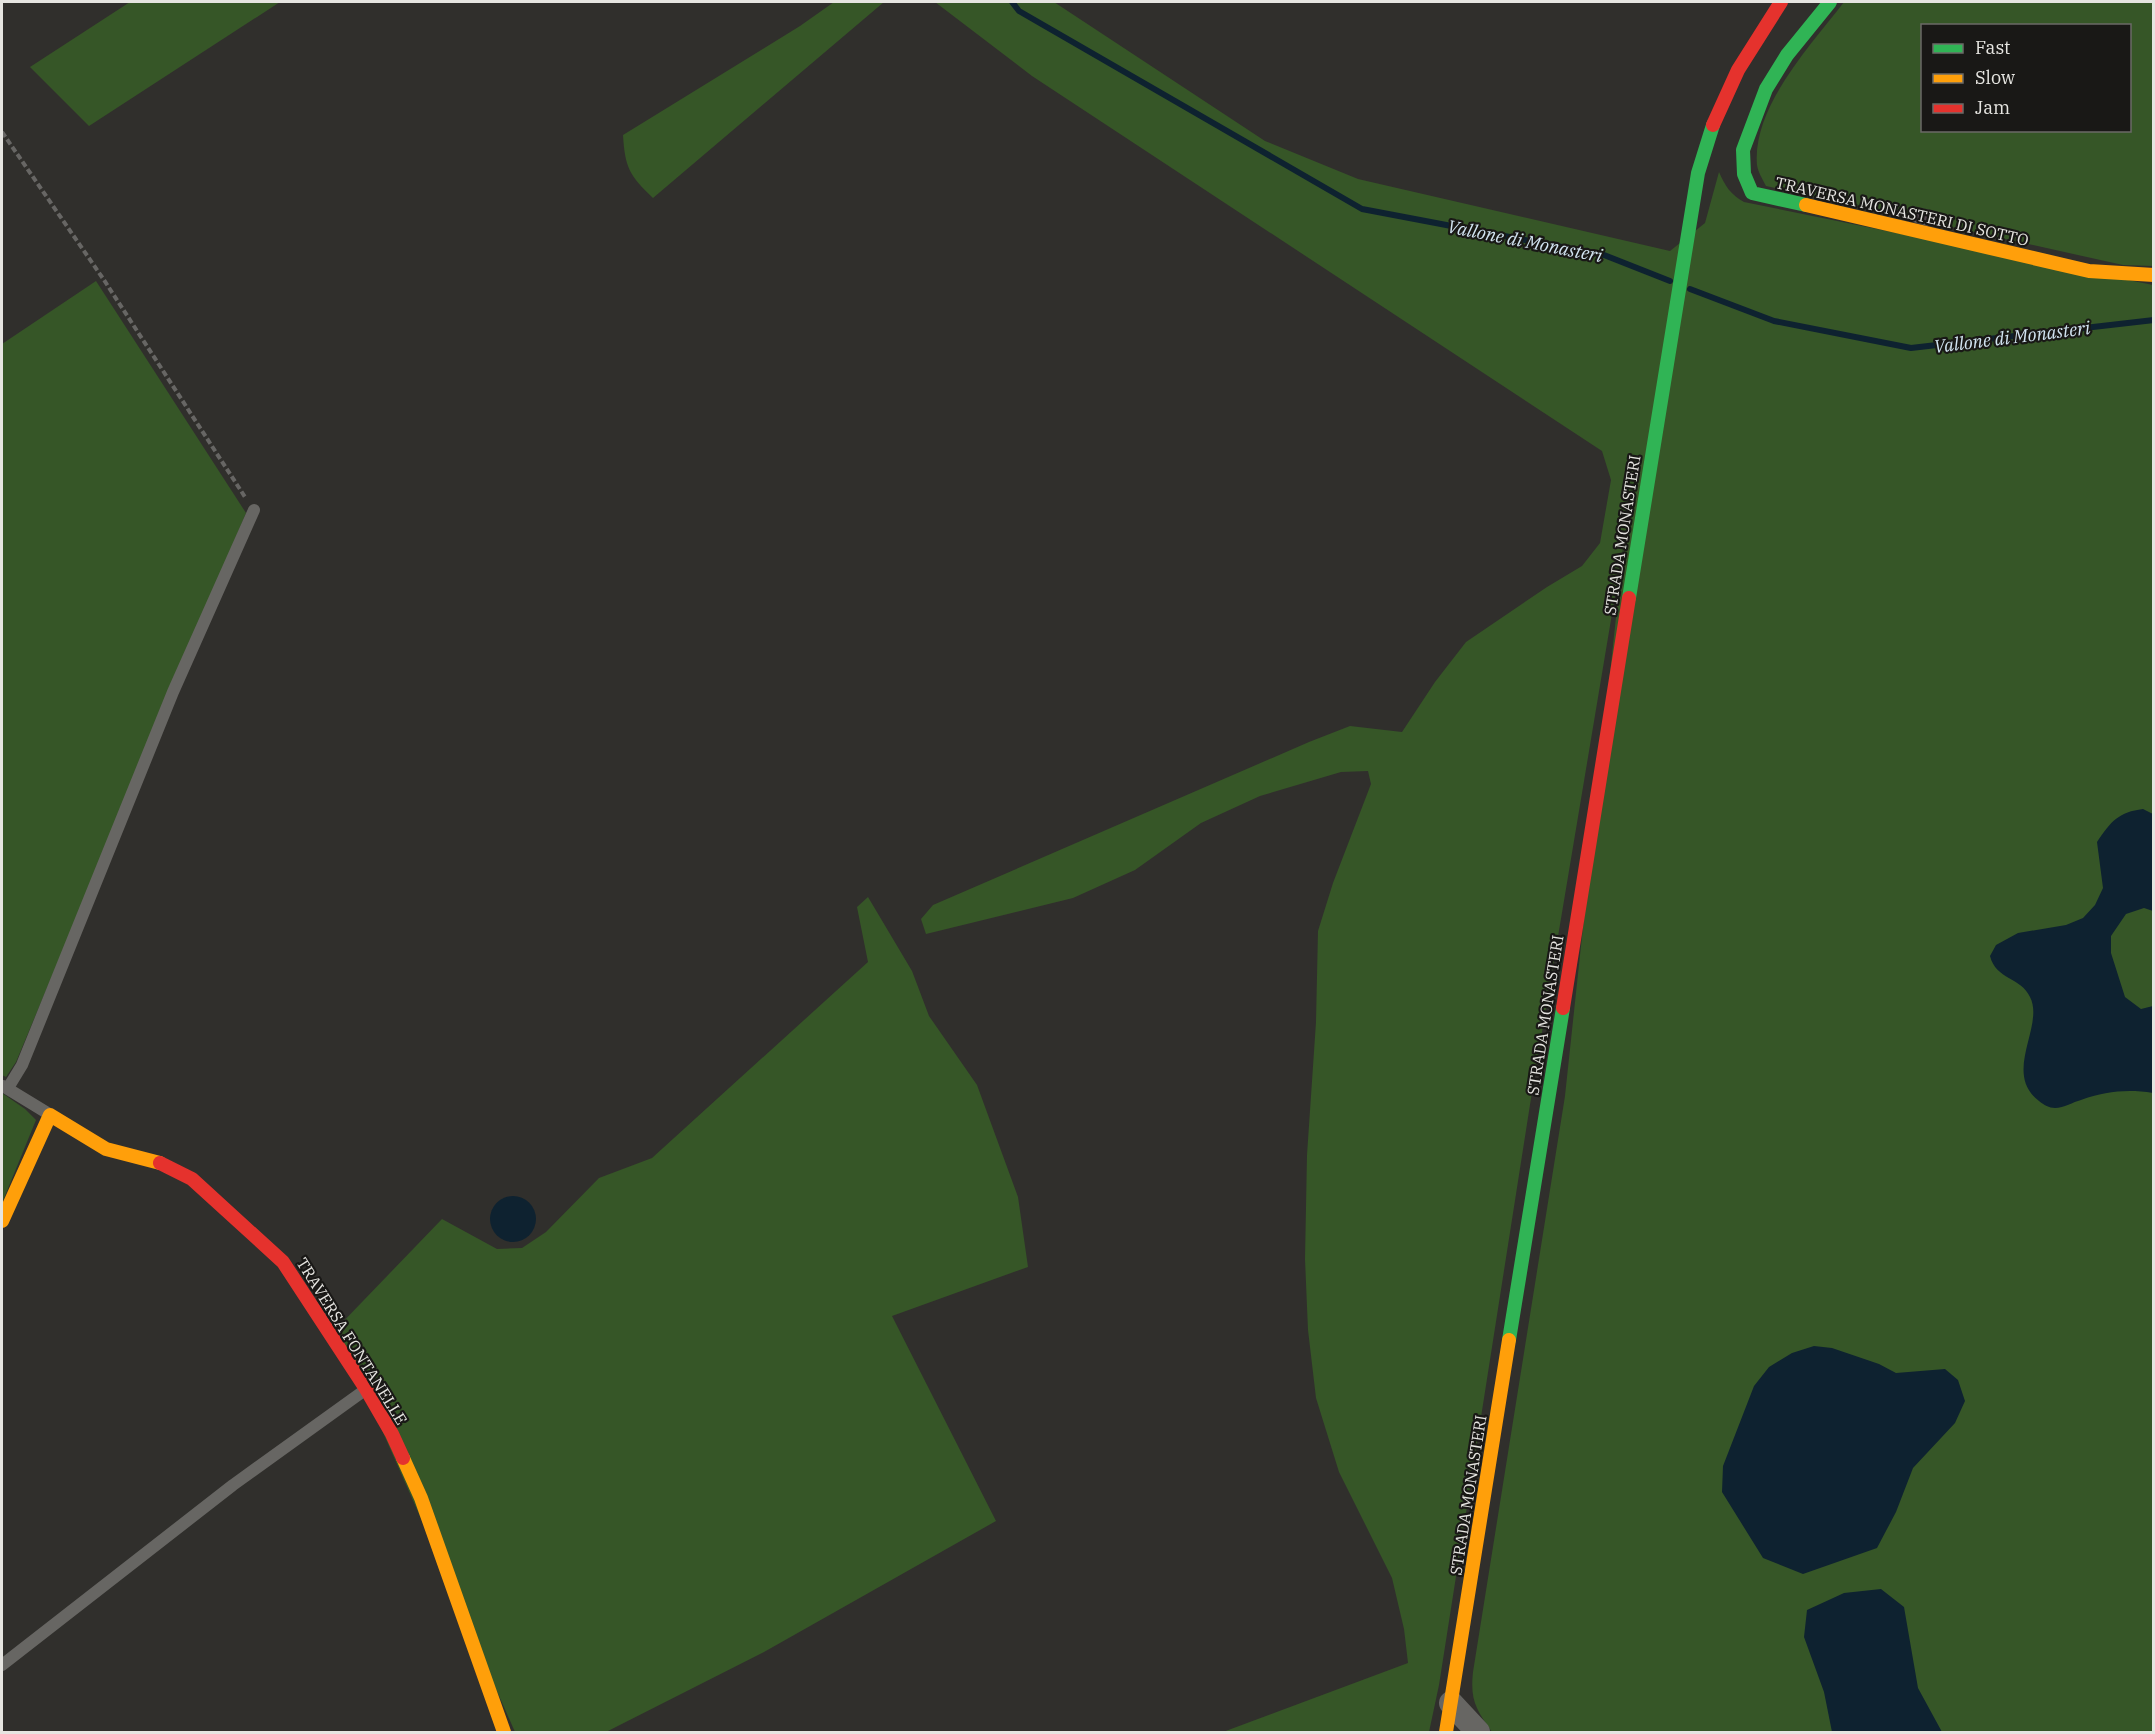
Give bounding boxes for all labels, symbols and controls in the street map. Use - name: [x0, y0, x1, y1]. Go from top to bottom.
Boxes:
- legend: [1921, 24, 2131, 132]
- text: Fast: [1975, 36, 2010, 59]
- text: Slow: [1975, 66, 2015, 89]
- text: Jam: [1975, 96, 2010, 119]
- street label: TRAVERSA MONASTERI DI SOTTO: [1773, 172, 2031, 250]
- water label: Vallone di Monasteri: [1446, 215, 1605, 267]
- water label: Vallone di Monasteri: [1932, 316, 2092, 358]
- street label: STRADA MONASTERI: [1599, 453, 1645, 617]
- street label: STRADA MONASTERI: [1522, 933, 1568, 1097]
- street label: TRAVERSA FONTANELLE: [292, 1254, 412, 1428]
- street label: STRADA MONASTERI: [1445, 1413, 1491, 1577]

